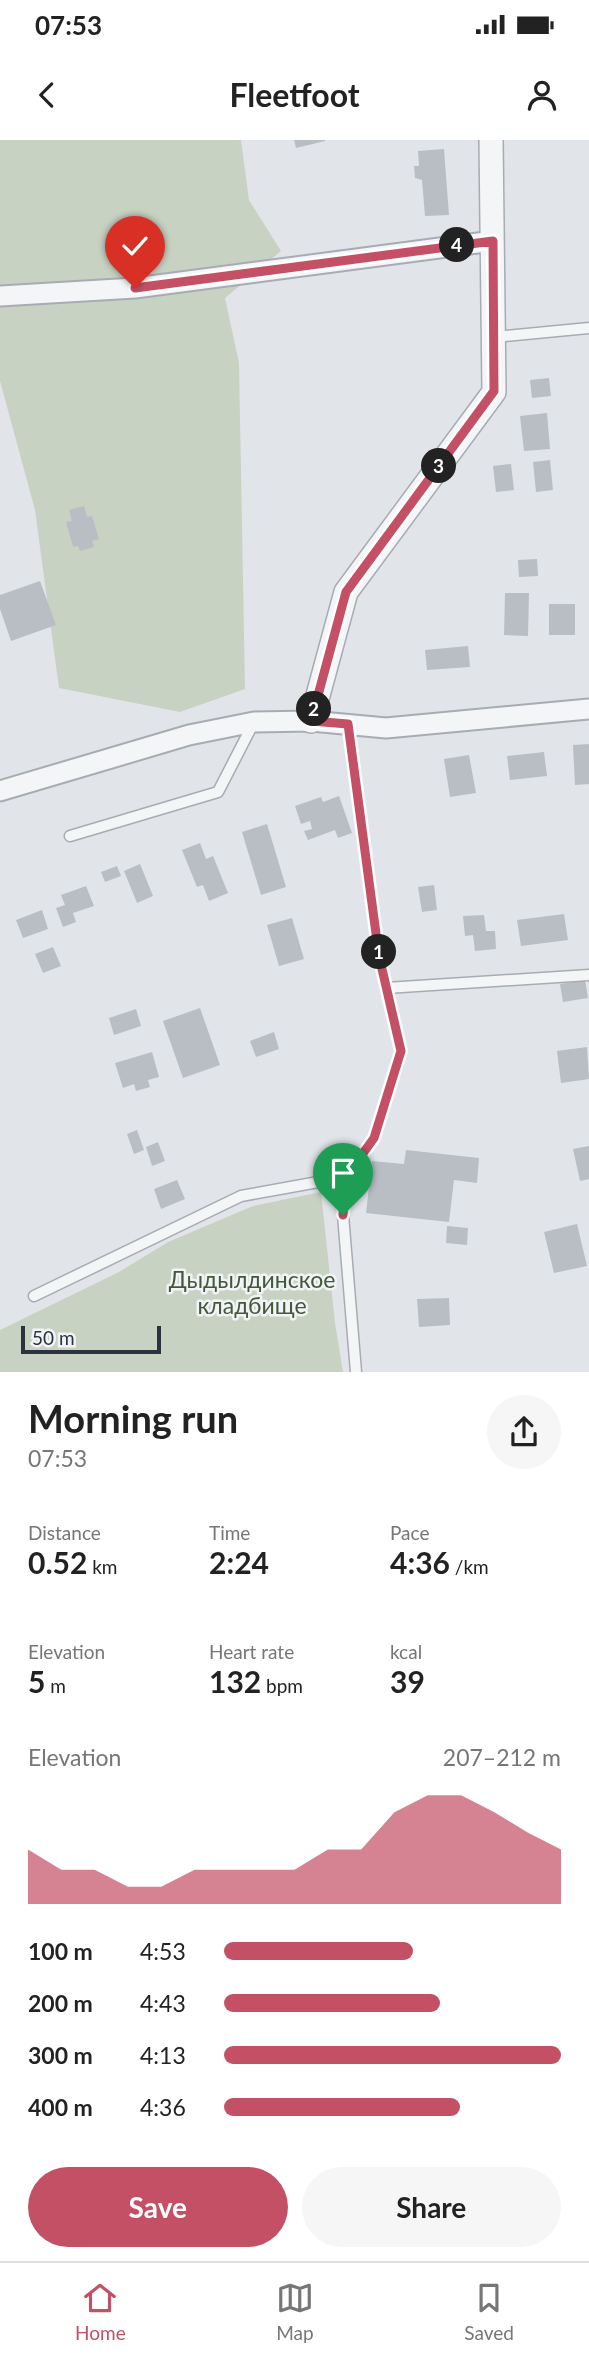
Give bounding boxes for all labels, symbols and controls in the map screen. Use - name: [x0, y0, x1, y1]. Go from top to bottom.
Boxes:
- text: 07:53: [35, 9, 102, 41]
- text: Fleetfoot: [229, 75, 360, 114]
- icon: back: [28, 76, 66, 114]
- icon: person: [523, 76, 561, 114]
- pin: [105, 216, 165, 288]
- icon: check: [116, 227, 154, 265]
- pin: 4: [440, 228, 475, 262]
- text: 4: [451, 233, 462, 256]
- pin: 3: [422, 448, 457, 484]
- text: 3: [433, 454, 444, 477]
- pin: 2: [296, 692, 332, 726]
- text: 2: [308, 697, 319, 720]
- pin: 1: [362, 934, 396, 970]
- text: 1: [373, 940, 384, 963]
- pin: [313, 1143, 373, 1215]
- icon: arrive: [324, 1154, 362, 1192]
- park label: Дыдылдинское кладбище: [169, 1265, 335, 1319]
- scale bar: [21, 1323, 161, 1355]
- text: 50 m: [32, 1326, 75, 1349]
- text: Morning run: [28, 1395, 238, 1441]
- button: share: [487, 1395, 561, 1469]
- text: 07:53: [28, 1444, 87, 1472]
- text: Distance: [28, 1521, 101, 1544]
- text: Time: [209, 1521, 250, 1544]
- text: Pace: [390, 1521, 429, 1544]
- text: 0.52: [28, 1544, 87, 1580]
- text: 2:24: [209, 1544, 269, 1580]
- text: 4:36: [390, 1544, 450, 1580]
- text: km: [87, 1555, 117, 1578]
- text: /km: [450, 1555, 489, 1578]
- text: Elevation: [28, 1640, 105, 1663]
- text: Heart rate: [209, 1640, 294, 1663]
- text: kcal: [390, 1640, 422, 1663]
- text: 5: [28, 1663, 45, 1699]
- text: 132: [209, 1663, 261, 1699]
- text: 39: [390, 1663, 425, 1699]
- text: m: [45, 1674, 66, 1697]
- text: bpm: [261, 1674, 303, 1697]
- text: Elevation: [28, 1743, 121, 1771]
- text: 207–212 m: [443, 1743, 561, 1771]
- text: 100 m: [28, 1937, 93, 1965]
- text: 4:53: [140, 1937, 186, 1965]
- text: 200 m: [28, 1989, 93, 2017]
- text: 4:43: [140, 1989, 186, 2017]
- text: 300 m: [28, 2041, 93, 2069]
- text: 4:13: [140, 2041, 186, 2069]
- text: 400 m: [28, 2093, 93, 2121]
- text: 4:36: [140, 2093, 186, 2121]
- button: Save: [28, 2167, 288, 2247]
- button: Share: [302, 2167, 561, 2247]
- tab: Home: [75, 2279, 126, 2344]
- tab: Map: [276, 2279, 314, 2344]
- tab: Saved: [464, 2279, 514, 2344]

